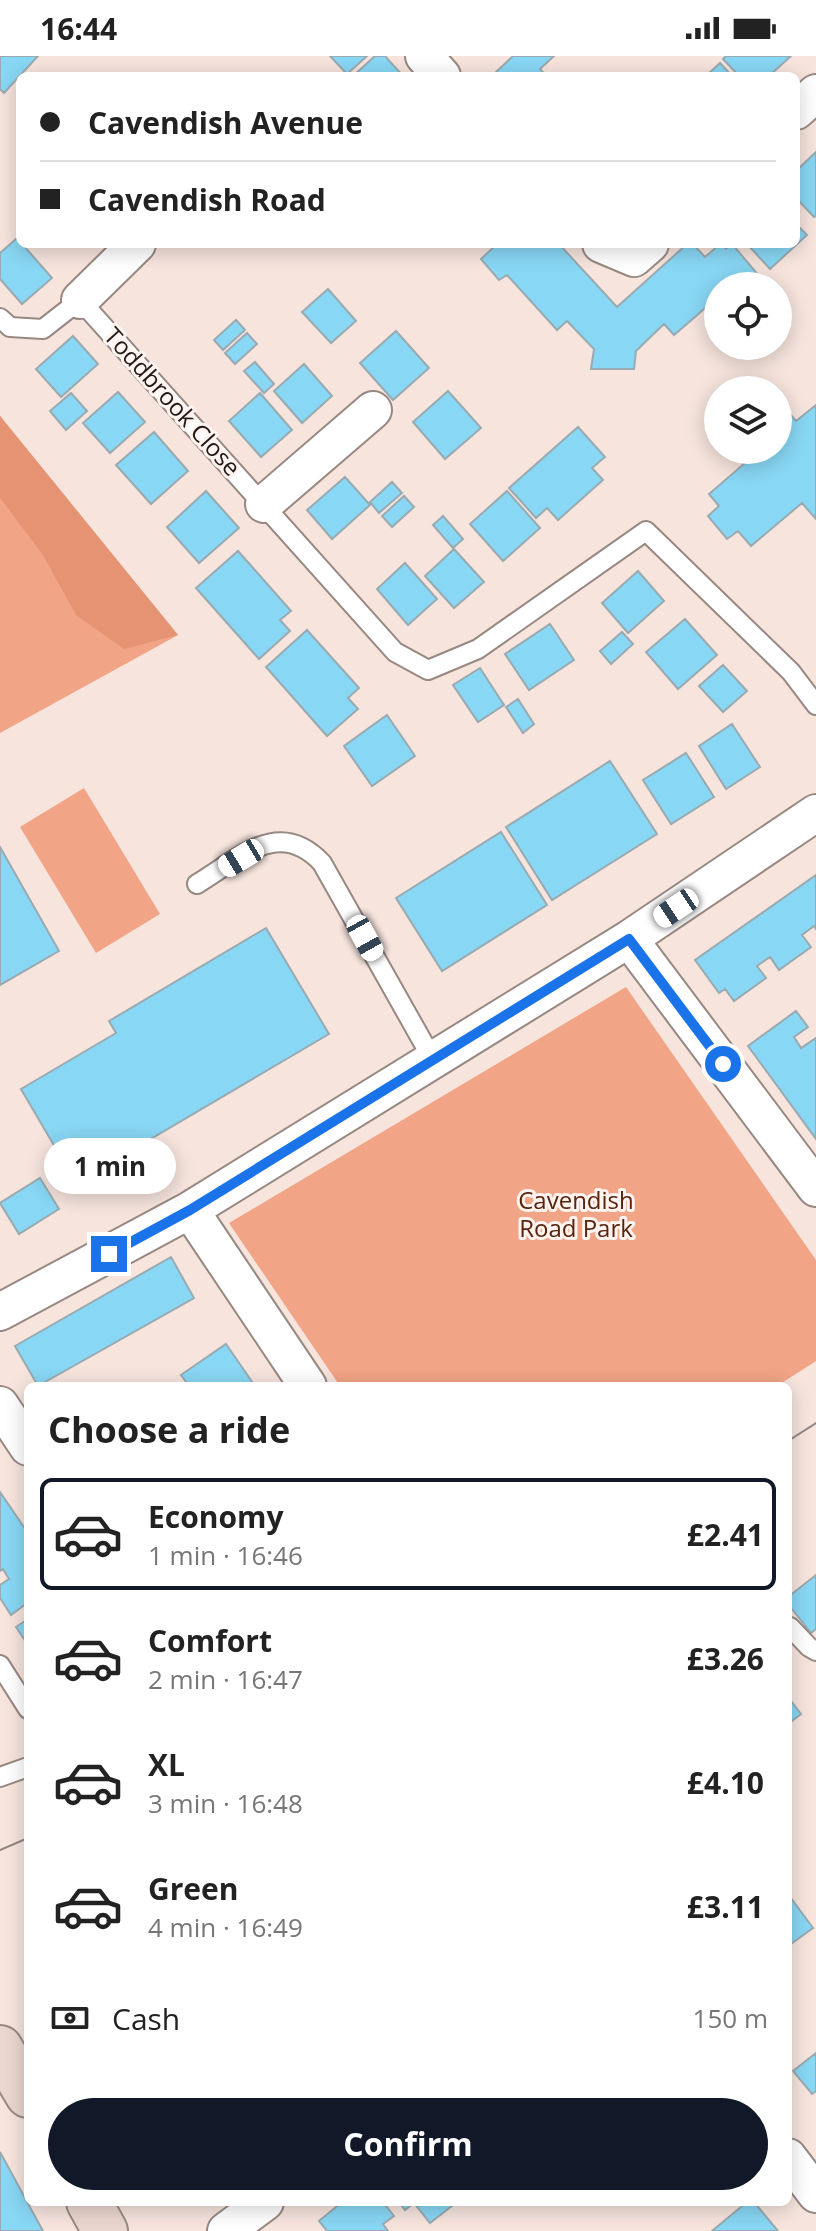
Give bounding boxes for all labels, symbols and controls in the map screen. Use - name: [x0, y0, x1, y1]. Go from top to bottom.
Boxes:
- text: 16:44: [40, 8, 117, 49]
- text: Cavendish Avenue: [88, 102, 363, 143]
- text: Cavendish Road: [88, 179, 326, 220]
- map controls: [704, 272, 792, 464]
- button: locate: [704, 272, 792, 360]
- street label: Toddbrook Close: [97, 319, 249, 483]
- button: layers: [704, 376, 792, 464]
- car: [214, 835, 268, 881]
- car: [649, 885, 703, 931]
- car: [343, 911, 387, 965]
- route start: [705, 1046, 741, 1082]
- callout: 1 min: [43, 1138, 175, 1194]
- text: 1 min: [74, 1148, 146, 1184]
- park label: Cavendish Road Park: [518, 1183, 634, 1244]
- route end: [91, 1236, 127, 1272]
- text: Choose a ride: [48, 1405, 290, 1454]
- text: Economy: [148, 1496, 284, 1537]
- icon: car: [52, 1498, 124, 1570]
- text: £2.41: [687, 1514, 764, 1555]
- text: 1 min · 16:46: [148, 1537, 303, 1573]
- text: Comfort: [148, 1620, 272, 1661]
- icon: car: [52, 1622, 124, 1694]
- text: £3.26: [687, 1638, 764, 1679]
- text: 2 min · 16:47: [148, 1661, 303, 1697]
- text: XL: [148, 1744, 185, 1785]
- icon: car: [52, 1746, 124, 1818]
- text: £4.10: [687, 1762, 764, 1803]
- text: 3 min · 16:48: [148, 1785, 303, 1821]
- text: Green: [148, 1868, 239, 1909]
- icon: car: [52, 1870, 124, 1942]
- text: £3.11: [687, 1886, 764, 1927]
- text: 4 min · 16:49: [148, 1909, 303, 1945]
- icon: cash: [48, 1996, 92, 2040]
- text: Cash: [112, 1998, 180, 2039]
- text: 150 m: [693, 2000, 768, 2036]
- button: Confirm: [48, 2098, 768, 2190]

